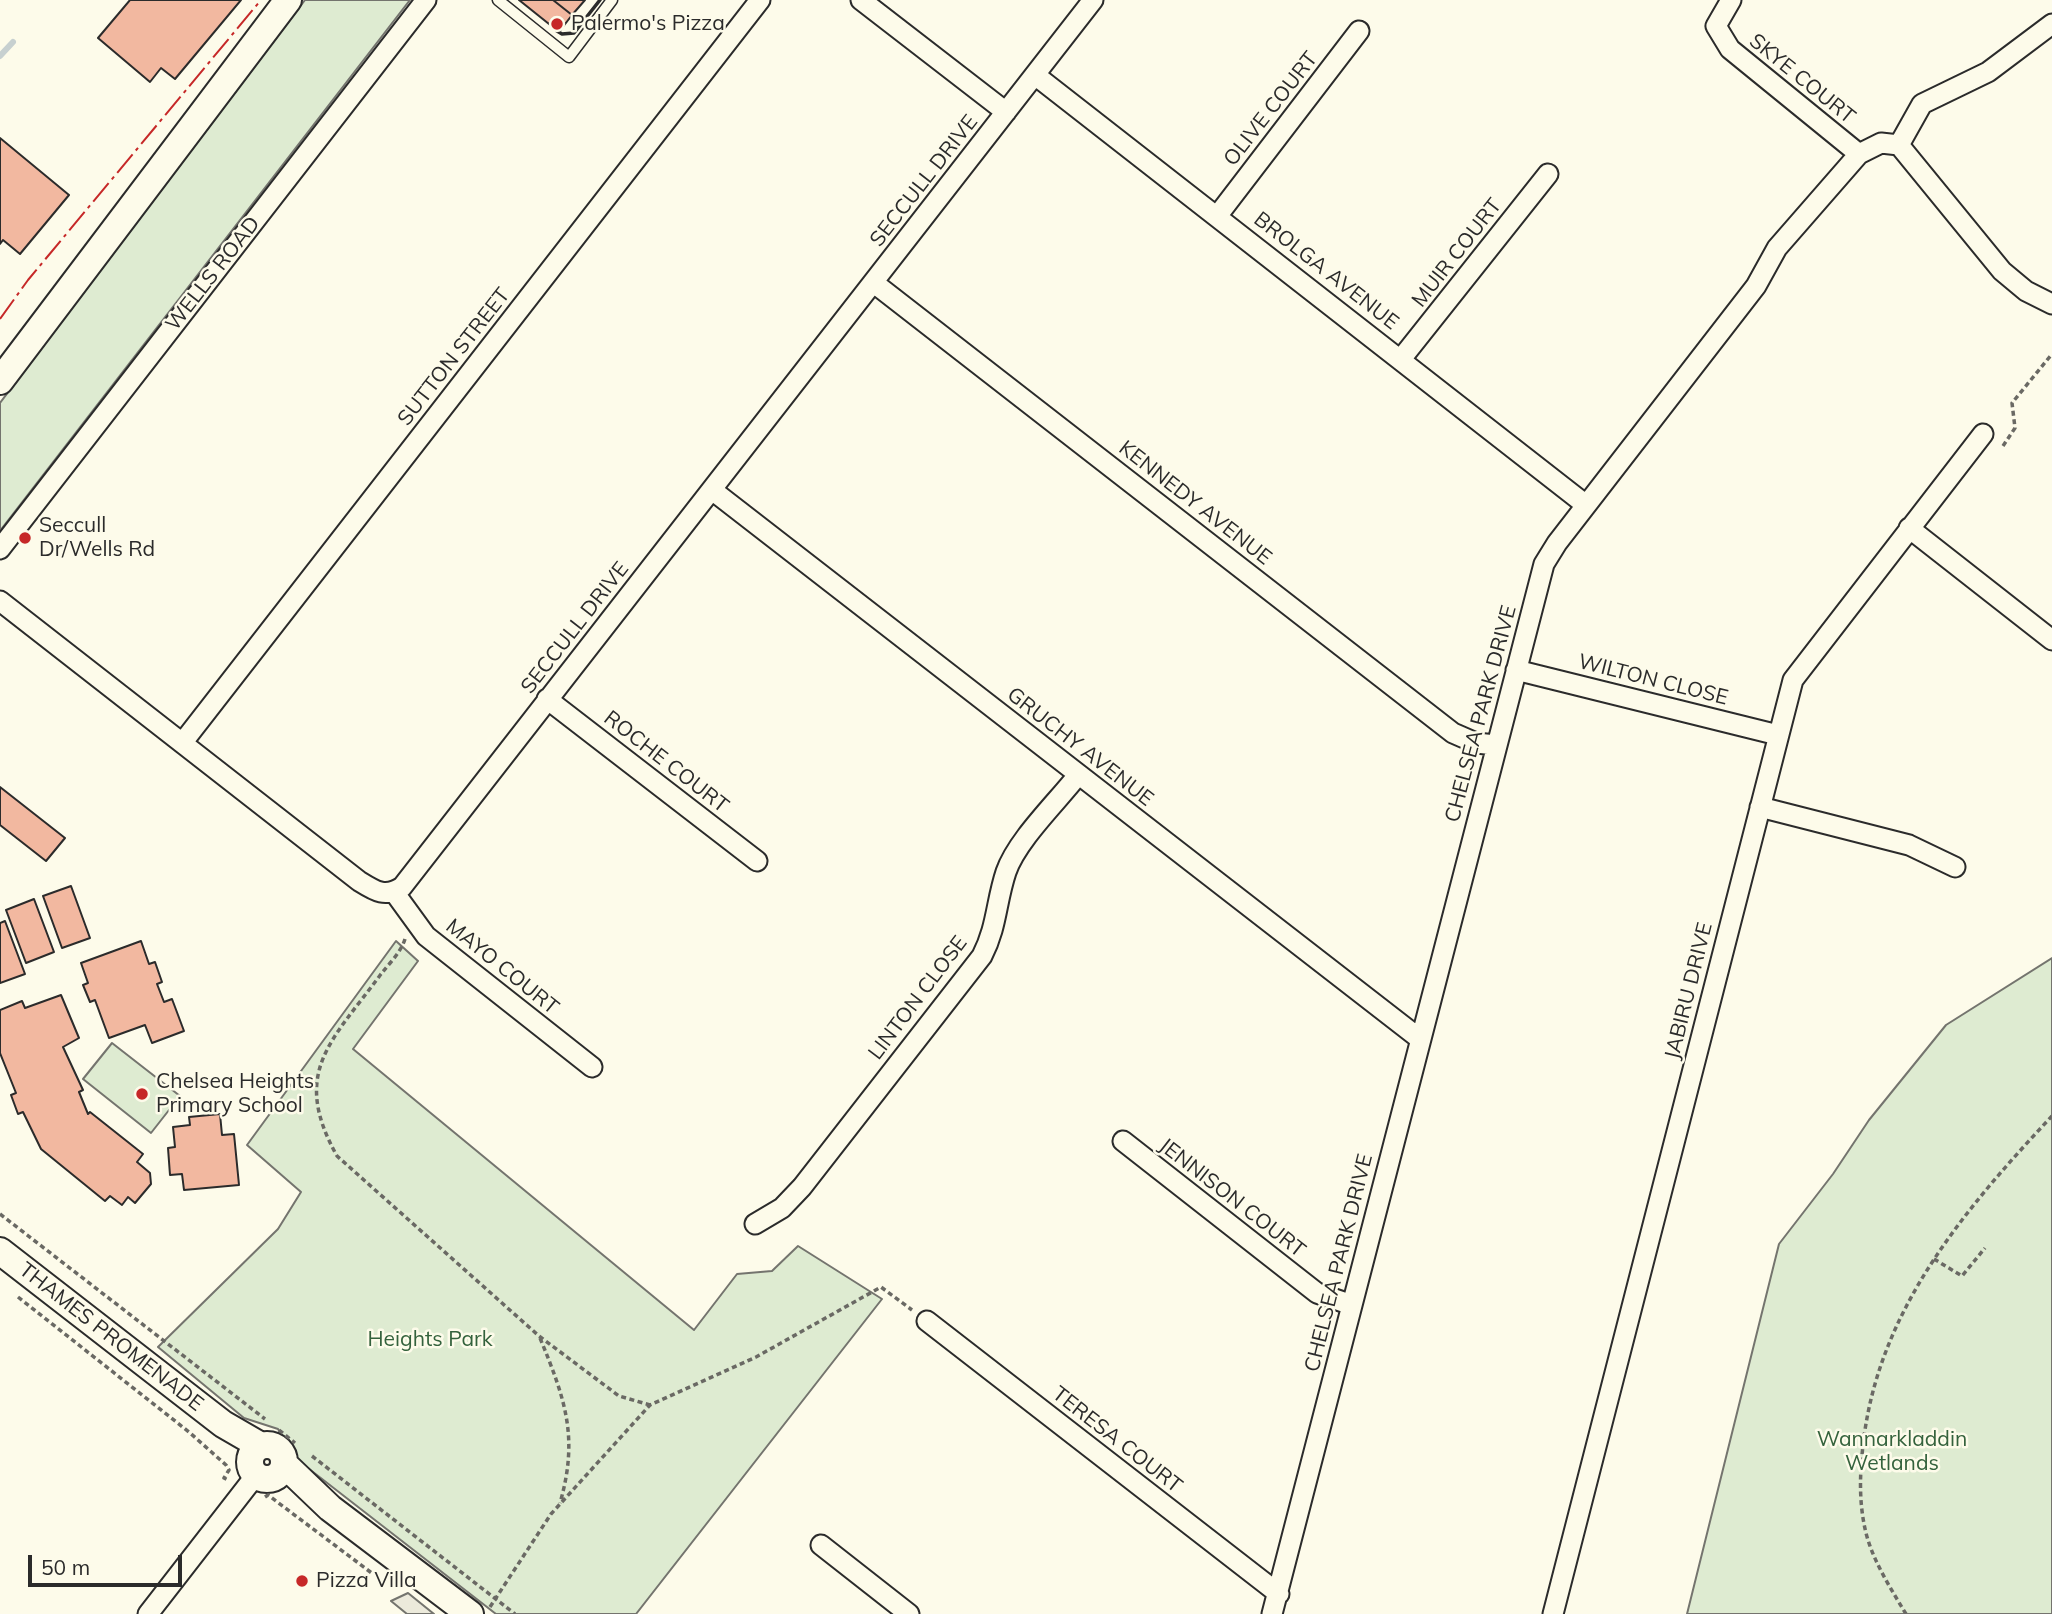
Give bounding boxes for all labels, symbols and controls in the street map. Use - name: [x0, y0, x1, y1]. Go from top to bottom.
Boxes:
- place label: Palermo's Pizza: [571, 11, 725, 37]
- marker: Palermo's Pizza: [549, 16, 565, 32]
- street label: SKYE COURT: [1744, 29, 1860, 129]
- street label: OLIVE COURT: [1219, 47, 1323, 171]
- street label: SECCULL DRIVE: [865, 110, 983, 252]
- street label: MUIR COURT: [1407, 194, 1507, 312]
- street label: BROLGA AVENUE: [1249, 207, 1403, 335]
- street label: WELLS ROAD: [161, 212, 265, 336]
- street label: SUTTON STREET: [392, 283, 516, 431]
- street label: KENNEDY AVENUE: [1114, 435, 1276, 571]
- place label: Seccull Dr/Wells Rd: [39, 513, 155, 563]
- marker: Seccull Dr/Wells Rd: [17, 530, 33, 546]
- street label: SECCULL DRIVE: [516, 557, 634, 699]
- street label: CHELSEA PARK DRIVE: [1440, 603, 1522, 825]
- street label: WILTON CLOSE: [1576, 649, 1730, 711]
- street label: GRUCHY AVENUE: [1002, 682, 1158, 812]
- street label: ROCHE COURT: [599, 706, 733, 818]
- street label: MAYO COURT: [441, 914, 563, 1020]
- street label: JABIRU DRIVE: [1660, 920, 1718, 1062]
- street label: LINTON CLOSE: [863, 931, 973, 1065]
- place label: Chelsea Heights Primary School: [156, 1069, 314, 1119]
- marker: Chelsea Heights Primary School: [134, 1086, 150, 1102]
- street label: JENNISON COURT: [1154, 1133, 1310, 1263]
- street label: CHELSEA PARK DRIVE: [1300, 1152, 1378, 1374]
- street label: THAMES PROMENADE: [14, 1257, 208, 1417]
- park label: Heights Park: [368, 1327, 492, 1353]
- street label: TERESA COURT: [1047, 1381, 1187, 1499]
- park label: Wannarkladdin Wetlands: [1817, 1427, 1967, 1477]
- scale bar: [32, 1540, 186, 1584]
- text: 50 m: [41, 1554, 90, 1580]
- place label: Pizza Villa: [316, 1568, 417, 1594]
- marker: Pizza Villa: [294, 1573, 310, 1589]

